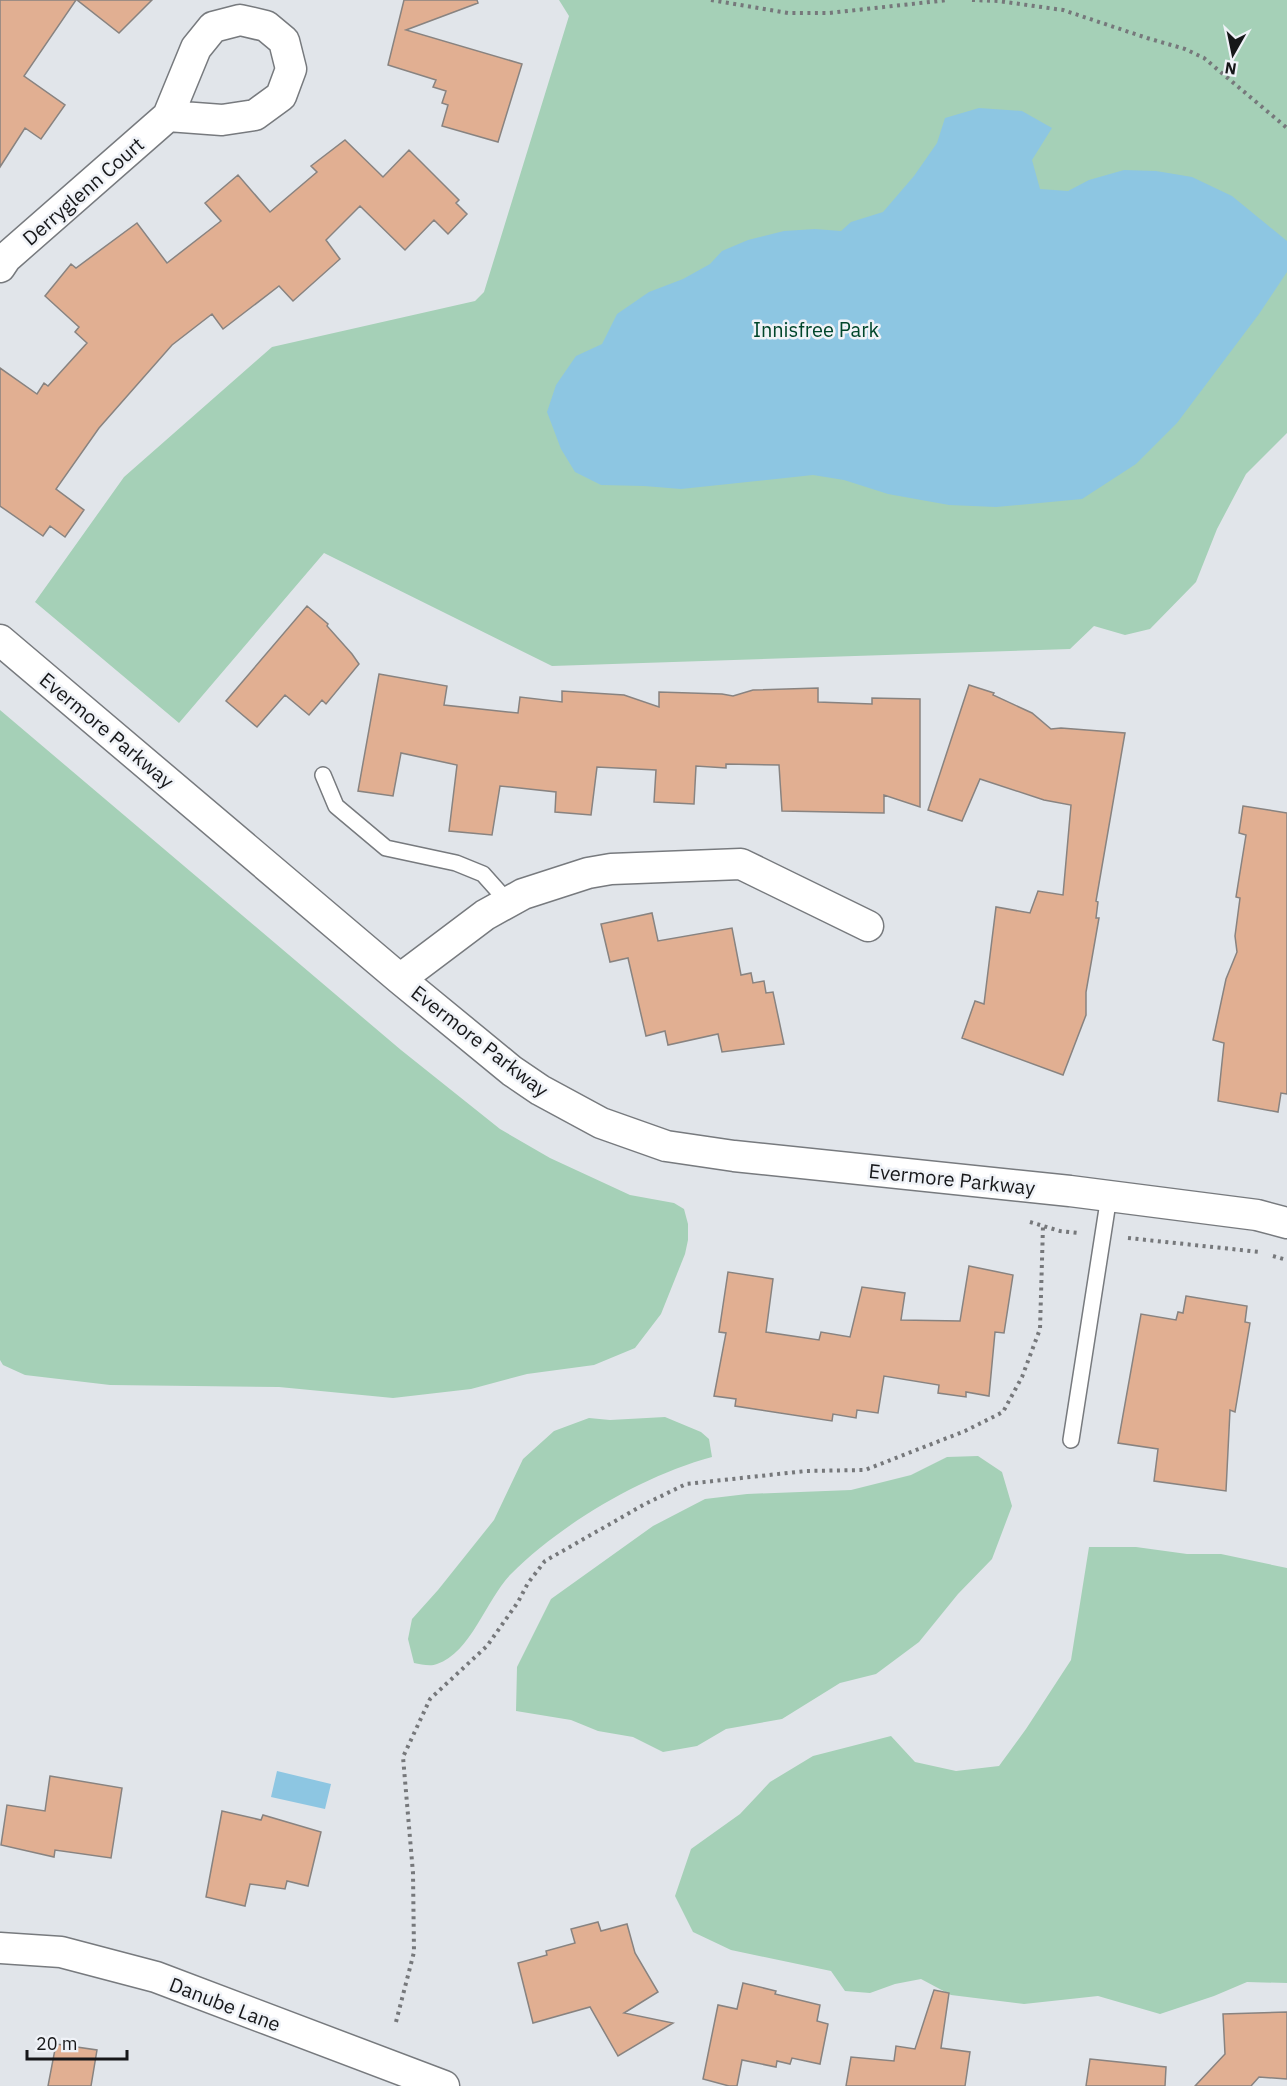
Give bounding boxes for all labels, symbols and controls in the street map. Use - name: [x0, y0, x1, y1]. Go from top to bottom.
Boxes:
- north arrow: [1203, 24, 1263, 84]
- text: N: [1223, 58, 1238, 80]
- street label: Derryglenn Court: [17, 131, 149, 251]
- park label: Innisfree Park: [753, 316, 880, 343]
- street label: Evermore Parkway: [34, 666, 180, 794]
- street label: Evermore Parkway: [406, 979, 554, 1103]
- street label: Evermore Parkway: [867, 1157, 1037, 1201]
- street label: Danube Lane: [165, 1970, 285, 2038]
- scale bar: [27, 2023, 128, 2061]
- text: 20 m: [36, 2032, 78, 2055]

